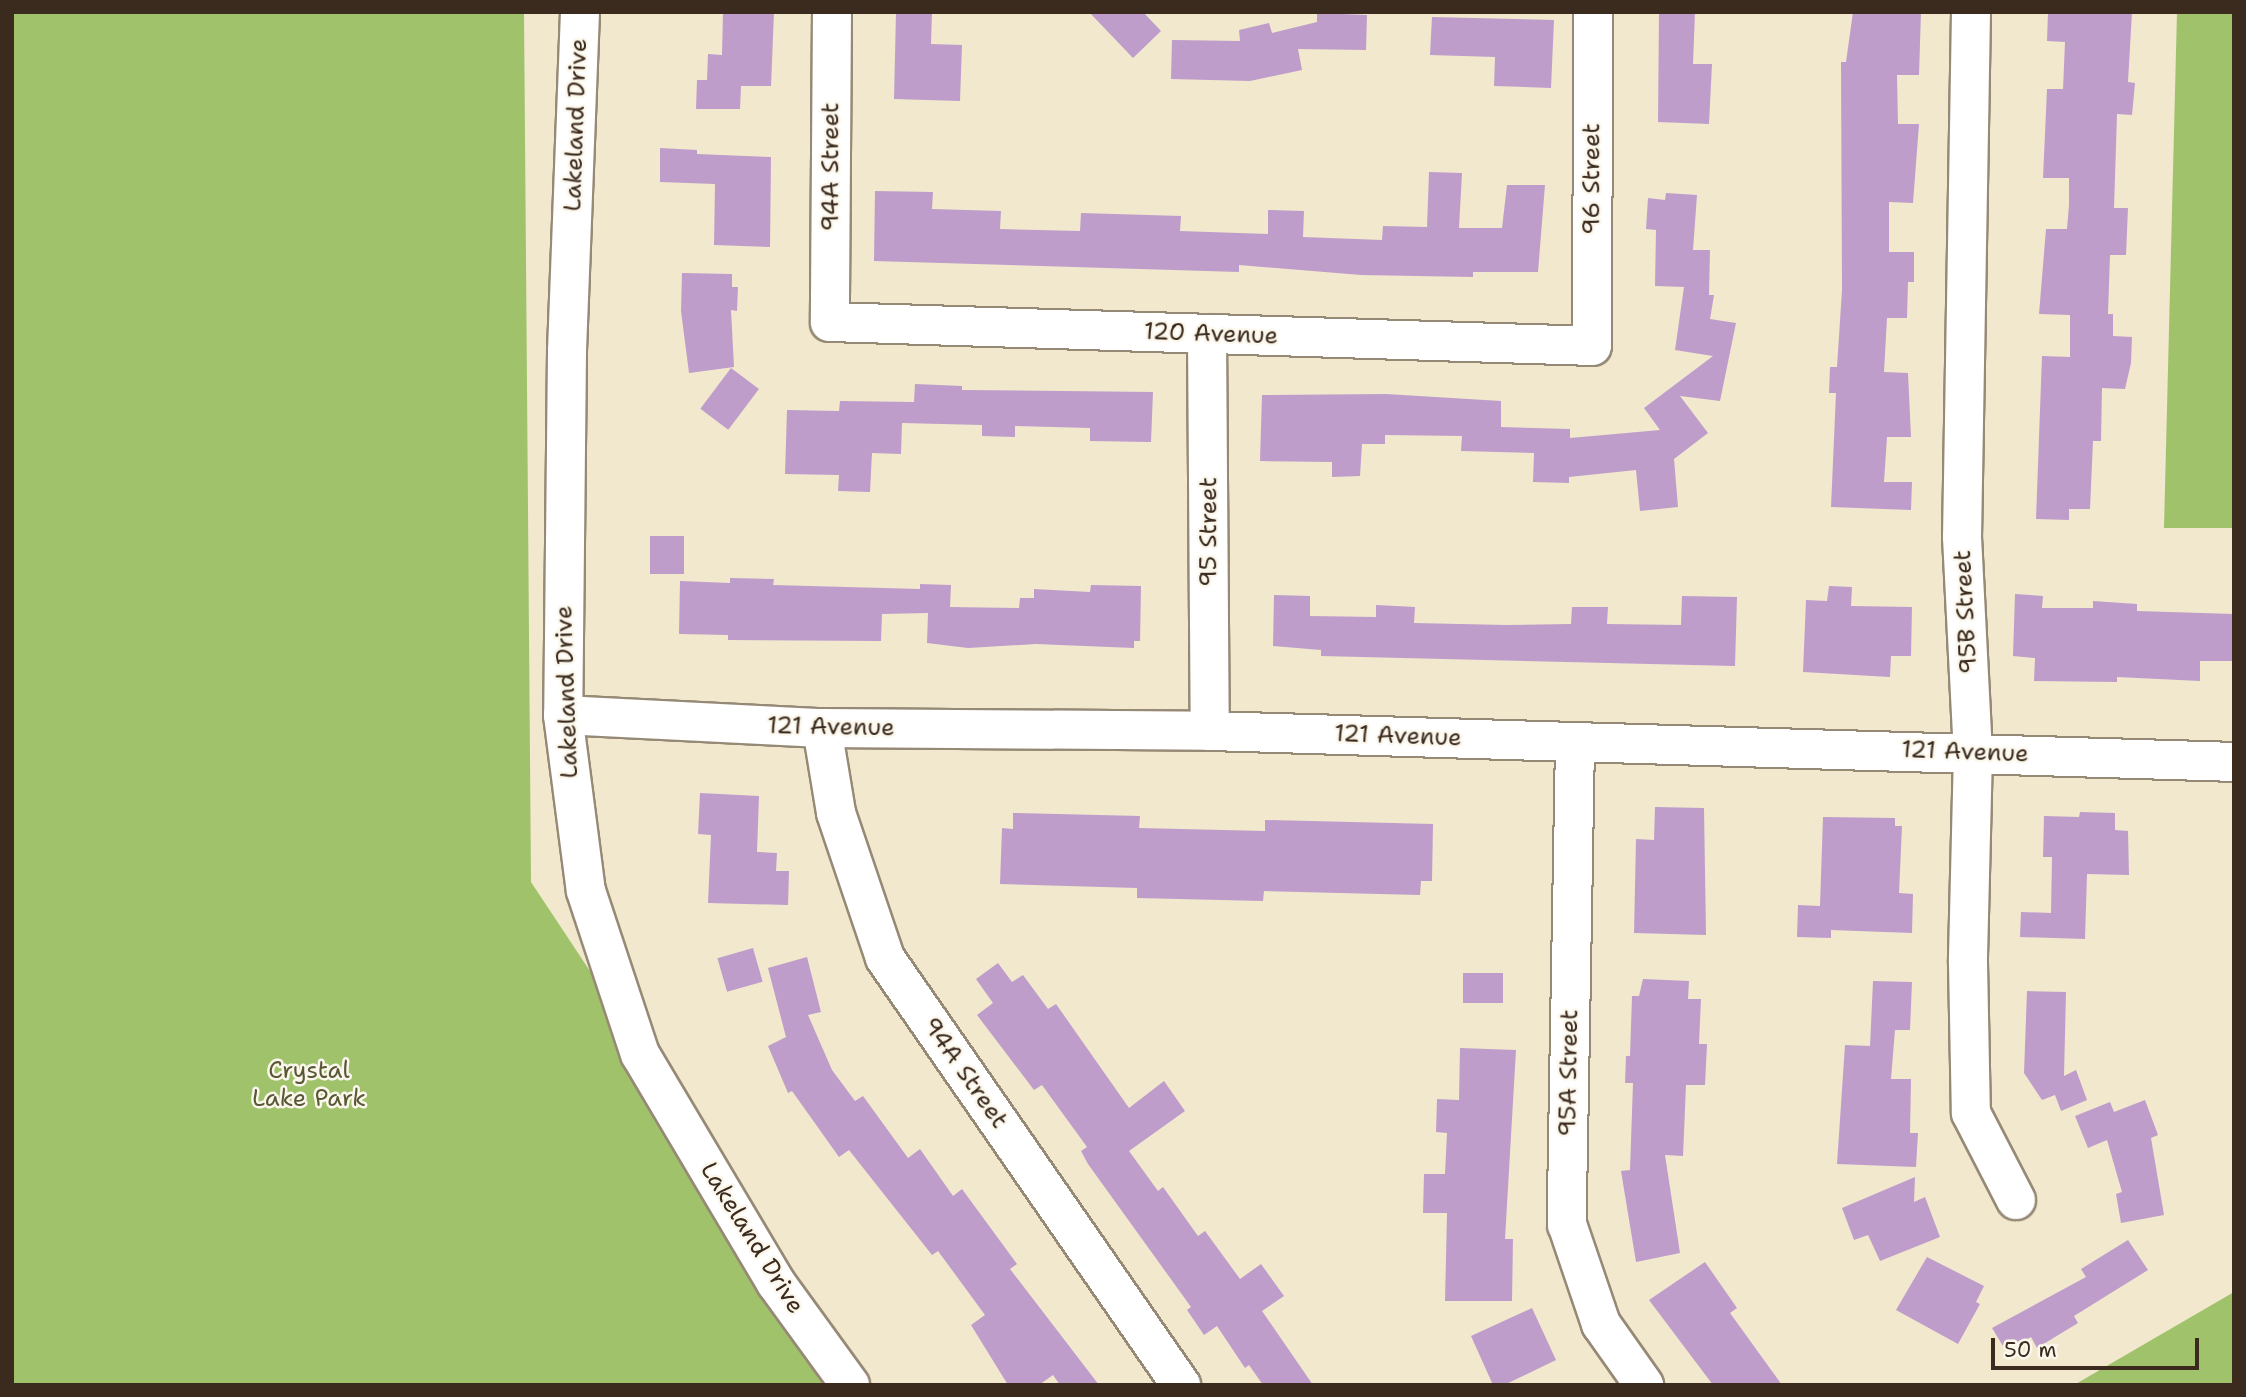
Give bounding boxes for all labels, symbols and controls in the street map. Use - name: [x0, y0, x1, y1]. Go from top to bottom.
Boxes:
- street label: Lakeland Drive: [559, 38, 593, 212]
- street label: 94A Street: [817, 103, 845, 231]
- street label: 96 Street: [1578, 123, 1606, 235]
- street label: 120 Avenue: [1143, 317, 1279, 351]
- street label: 95 Street: [1195, 477, 1223, 587]
- street label: 95B Street: [1948, 549, 1984, 675]
- street label: Lakeland Drive: [550, 605, 584, 779]
- street label: 121 Avenue: [767, 711, 895, 743]
- street label: 121 Avenue: [1334, 719, 1462, 753]
- street label: 121 Avenue: [1901, 735, 2029, 769]
- street label: 95A Street: [1553, 1009, 1585, 1137]
- street label: 94A Street: [916, 1012, 1014, 1134]
- park label: Crystal Lake Park: [252, 1057, 366, 1113]
- street label: Lakeland Drive: [694, 1157, 810, 1319]
- scale bar: [1994, 1324, 2202, 1368]
- text: 50 m: [2004, 1336, 2057, 1364]

